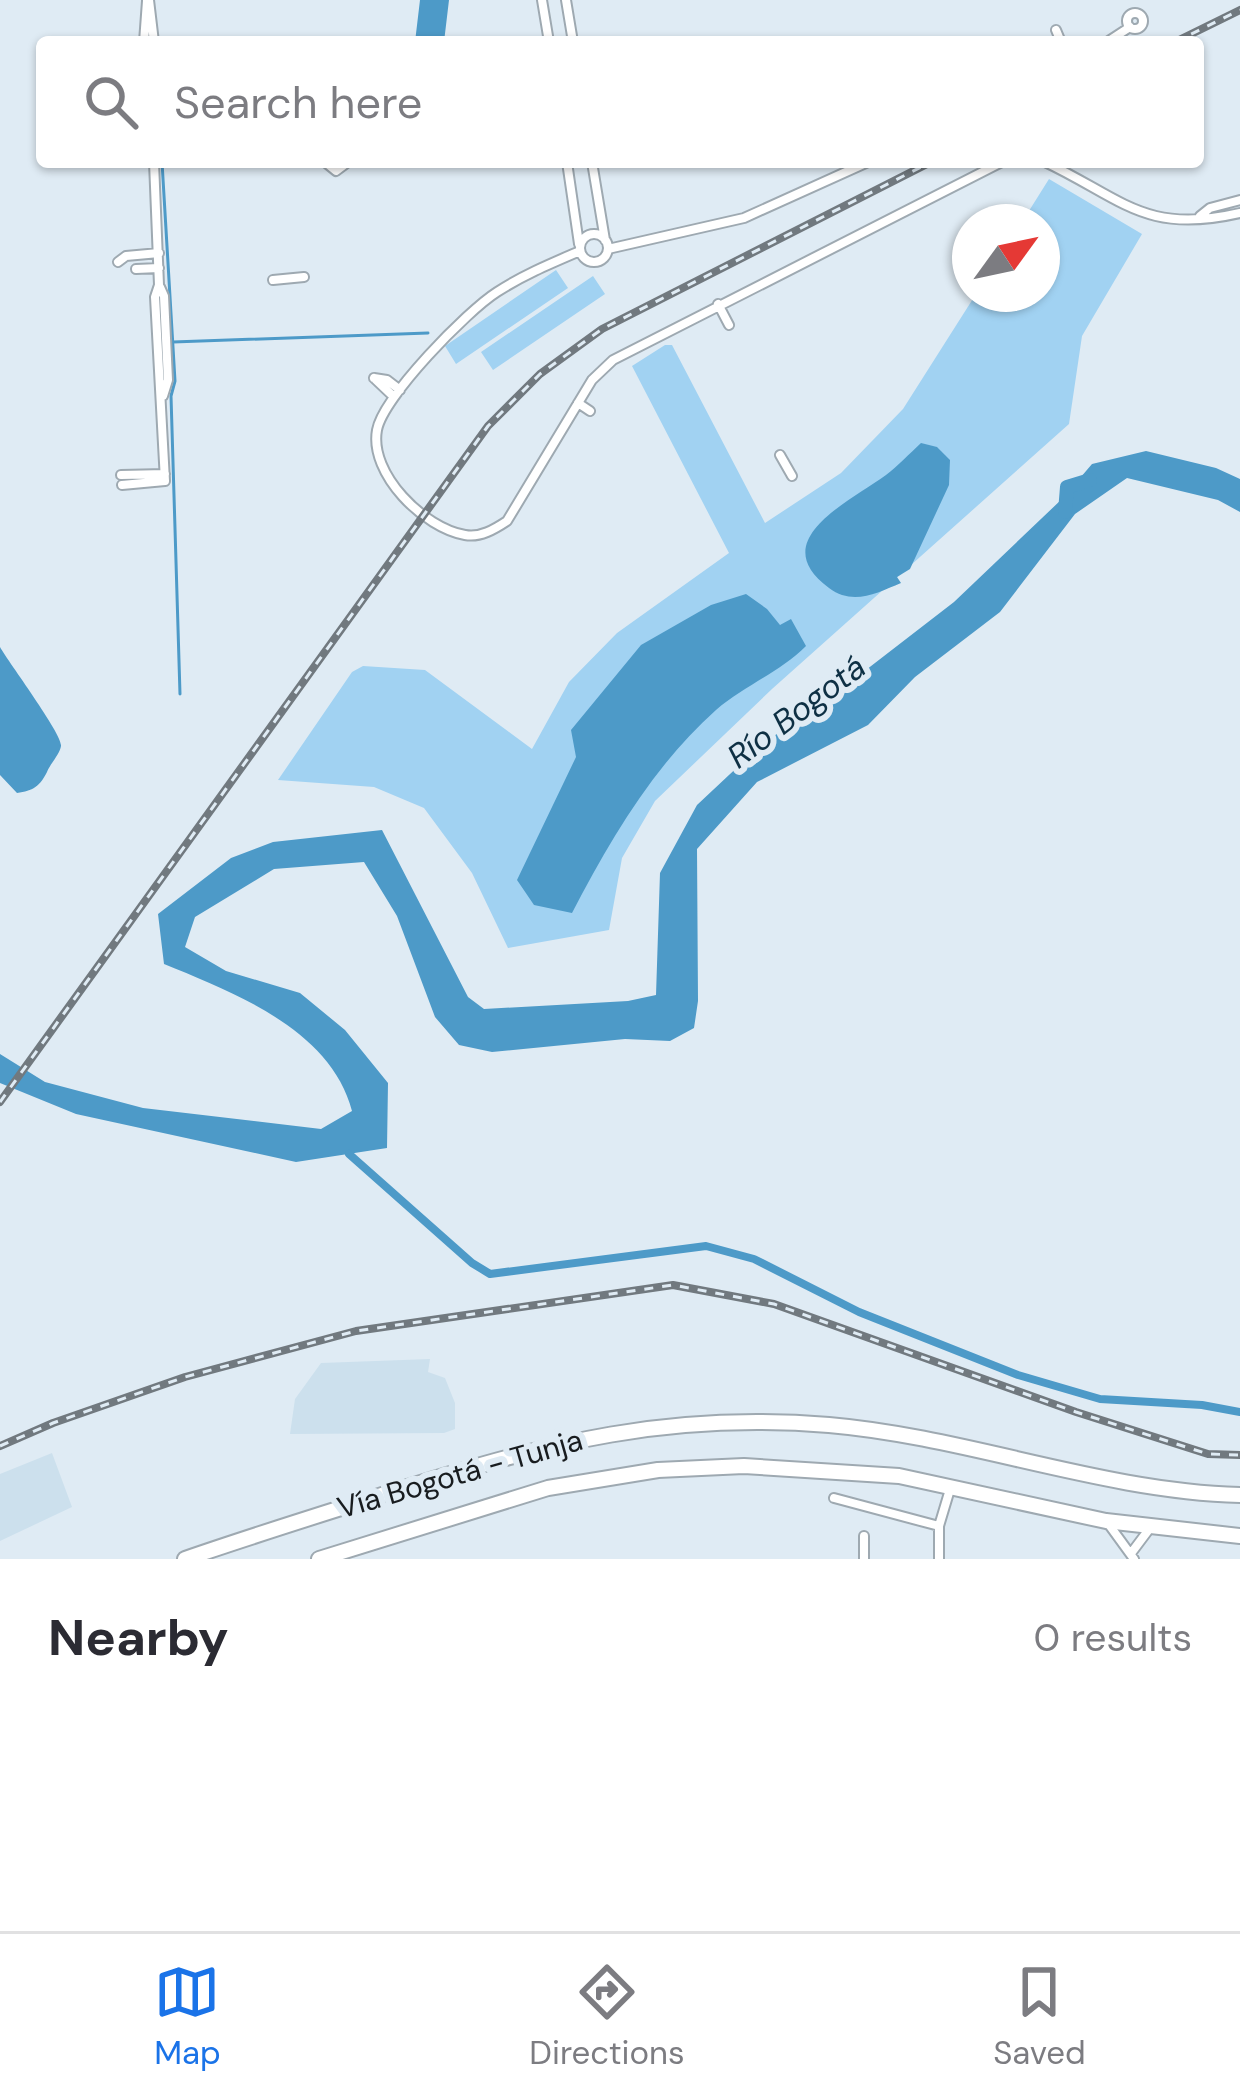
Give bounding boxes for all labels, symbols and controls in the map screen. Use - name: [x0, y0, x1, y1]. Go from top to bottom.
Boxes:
- search box: [36, 36, 1204, 168]
- icon: search: [78, 69, 144, 135]
- text: Search here: [174, 73, 422, 132]
- north arrow: [952, 204, 1060, 312]
- water label: Río Bogotá: [718, 645, 874, 778]
- street label: Vía Bogotá - Tunja: [333, 1420, 587, 1527]
- text: Nearby: [48, 1604, 229, 1671]
- text: 0 results: [1034, 1612, 1192, 1663]
- tab: Map: [154, 1959, 221, 2074]
- tab: Directions: [529, 1959, 685, 2074]
- tab: Saved: [993, 1959, 1086, 2074]

